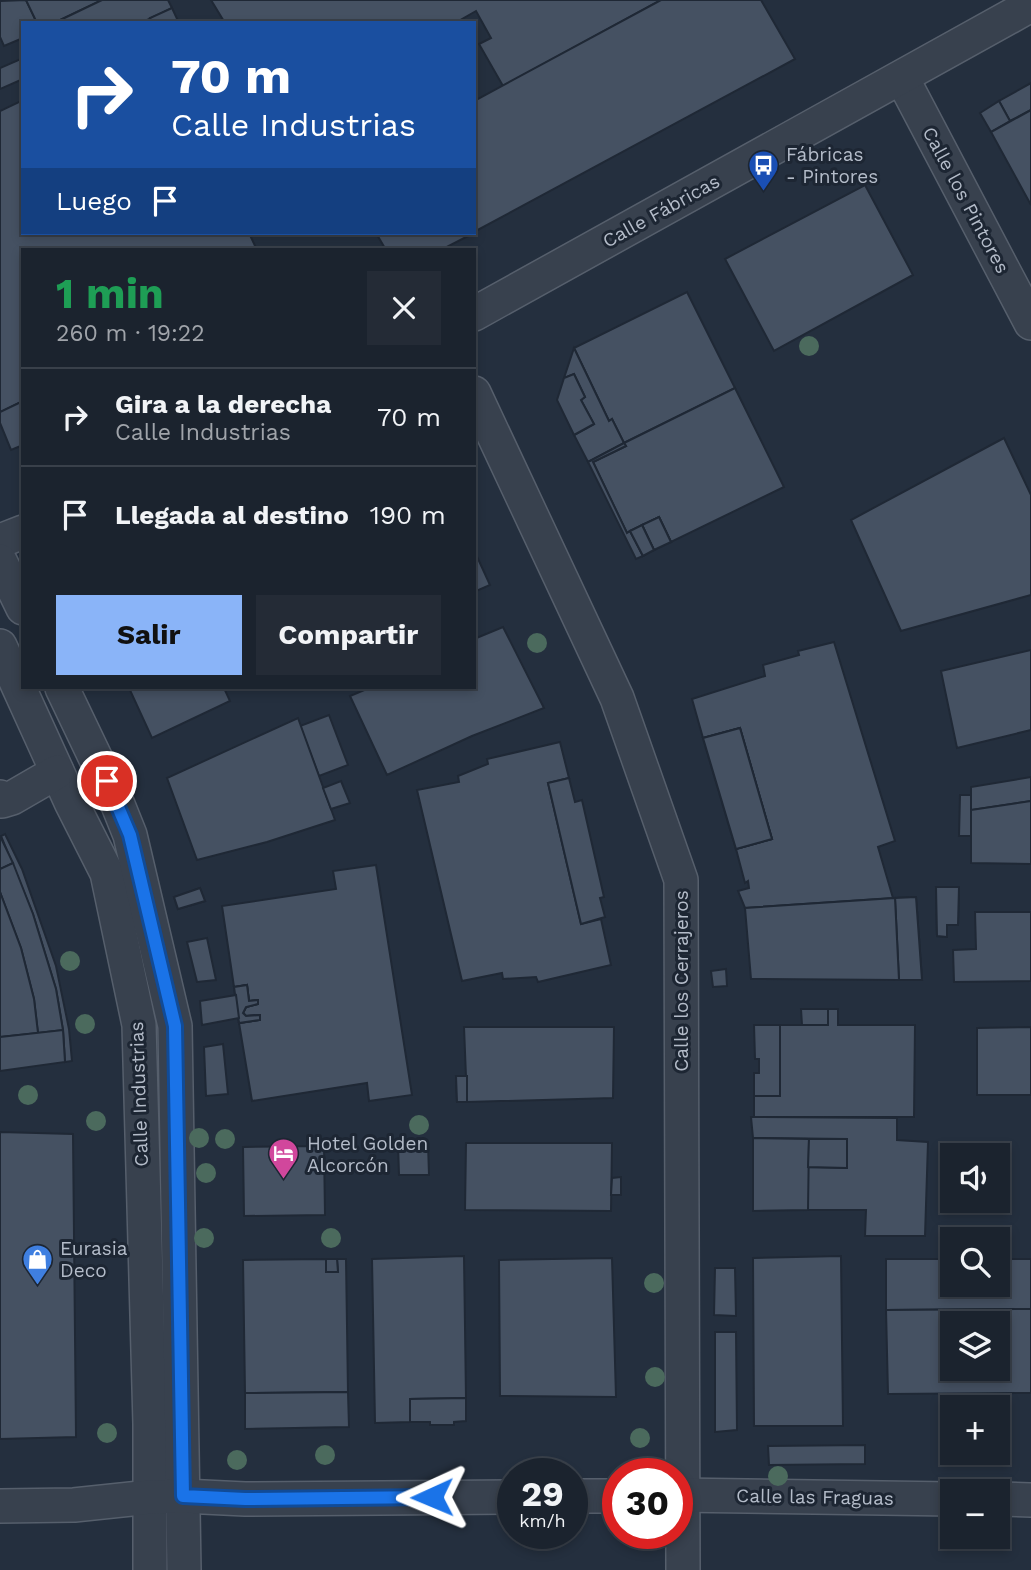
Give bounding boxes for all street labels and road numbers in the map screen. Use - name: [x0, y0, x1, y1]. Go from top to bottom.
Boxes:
- street label: Calle los Pintores: [918, 123, 1014, 277]
- street label: Calle Fábricas: [598, 169, 724, 253]
- street label: Calle los Cerrajeros: [670, 890, 693, 1072]
- street label: Calle Industrias: [125, 1021, 153, 1167]
- street label: Calle las Fraguas: [736, 1484, 894, 1510]

